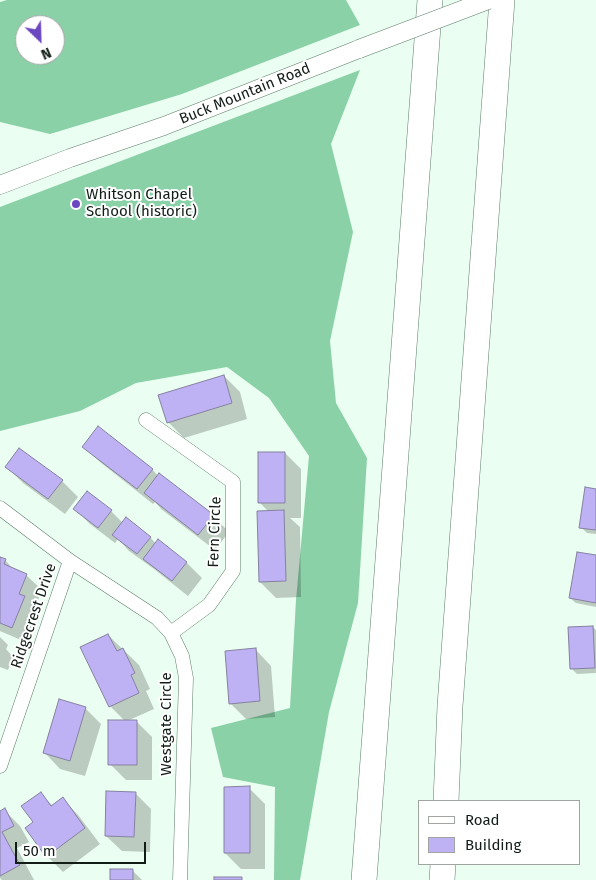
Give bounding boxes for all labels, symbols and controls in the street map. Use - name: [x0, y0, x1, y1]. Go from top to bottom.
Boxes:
- north arrow: [15, 15, 65, 65]
- text: N: [38, 44, 54, 63]
- street label: Buck Mountain Road: [177, 59, 313, 129]
- place label: Whitson Chapel School (historic): [86, 186, 197, 221]
- marker: Whitson Chapel School (historic): [70, 198, 82, 210]
- street label: Fern Circle: [205, 496, 225, 568]
- street label: Ridgecrest Drive: [8, 561, 60, 671]
- street label: Westgate Circle: [158, 672, 176, 776]
- legend: [418, 800, 581, 865]
- text: Road: [465, 811, 500, 829]
- scale bar: [18, 832, 149, 864]
- text: Building: [465, 836, 521, 854]
- text: 50 m: [23, 842, 56, 860]

